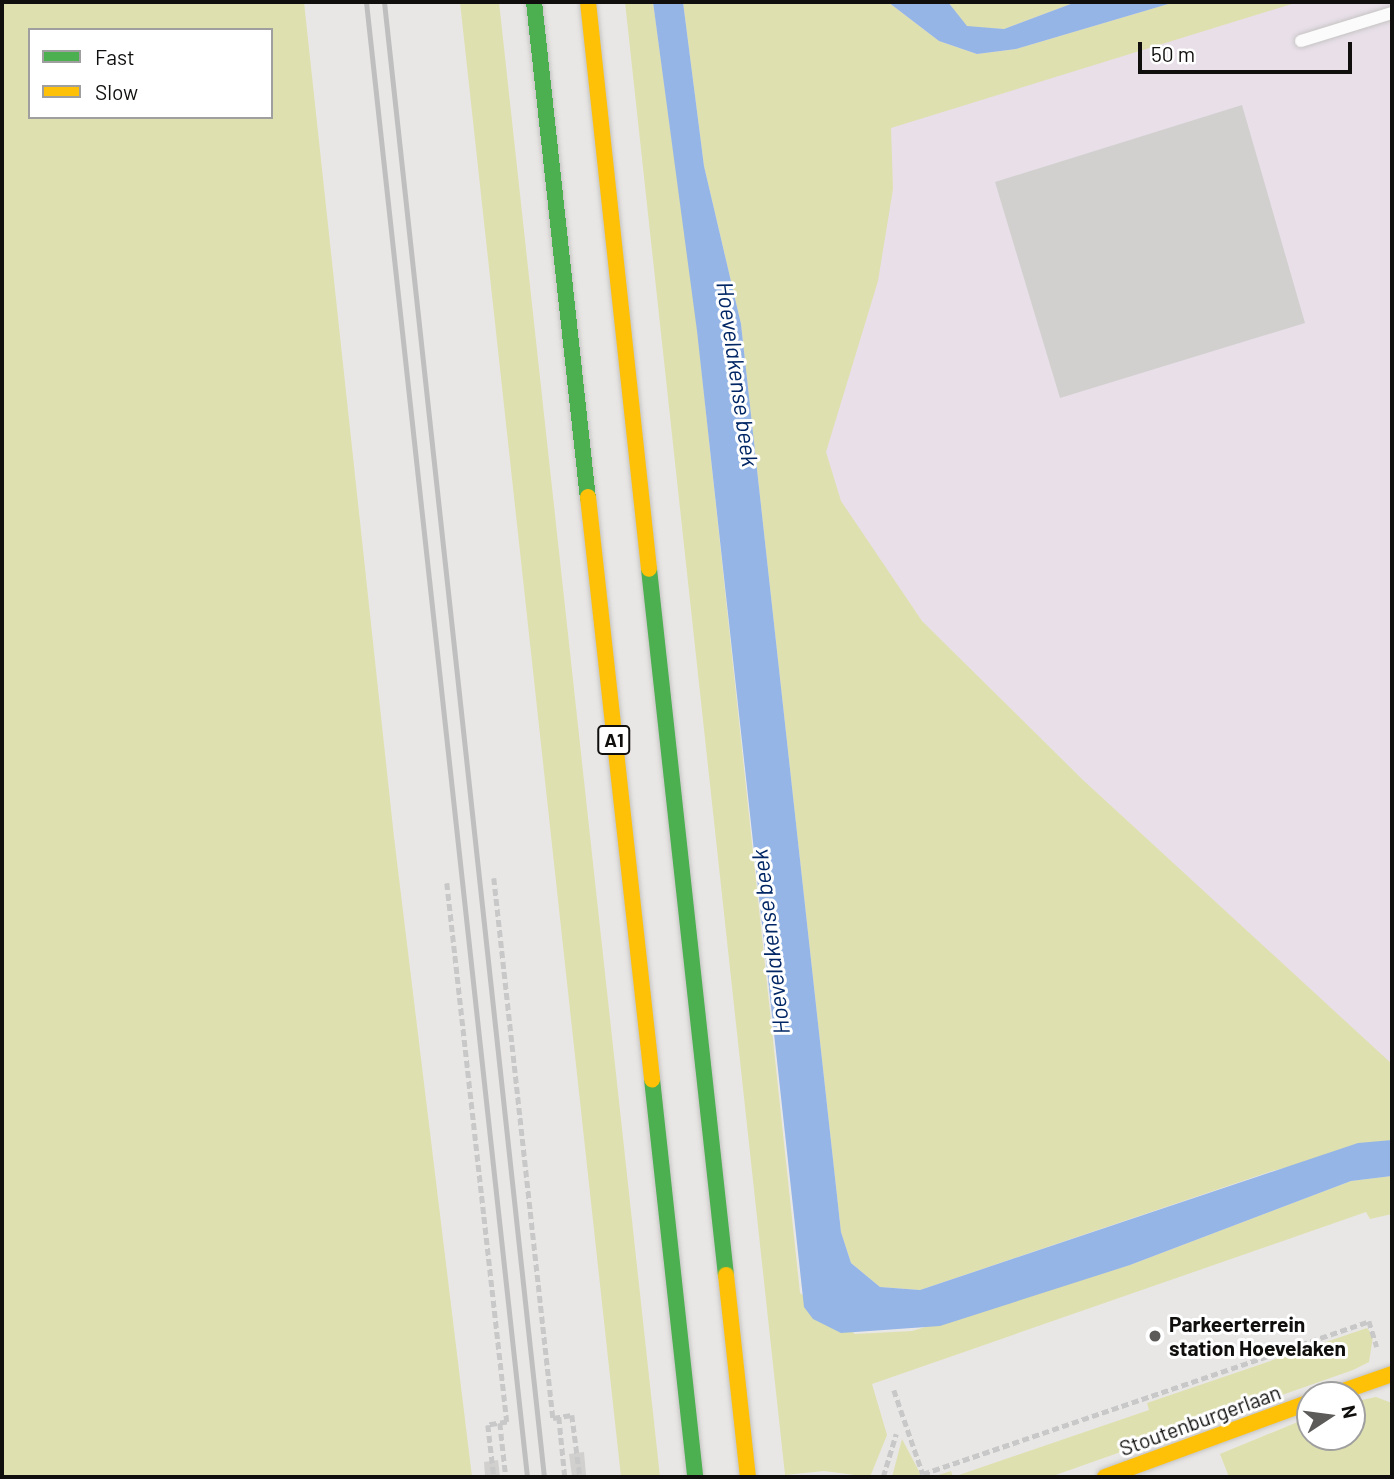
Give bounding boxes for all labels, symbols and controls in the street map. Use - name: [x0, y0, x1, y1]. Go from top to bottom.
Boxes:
- legend: [28, 28, 273, 119]
- scale bar: [1142, 28, 1356, 72]
- text: 50 m: [1151, 41, 1195, 66]
- text: Fast: [95, 44, 135, 69]
- text: Slow: [95, 79, 138, 104]
- water label: Hoevelakense beek: [711, 280, 765, 468]
- road number: A1: [596, 724, 632, 755]
- water label: Hoevelakense beek: [745, 848, 795, 1036]
- place label: Parkeerterrein station Hoevelaken: [1169, 1311, 1346, 1361]
- marker: Parkeerterrein station Hoevelaken: [1147, 1328, 1163, 1344]
- street label: Stoutenburgerlaan: [1116, 1379, 1284, 1461]
- north arrow: [1296, 1381, 1366, 1451]
- text: N: [1337, 1403, 1363, 1420]

